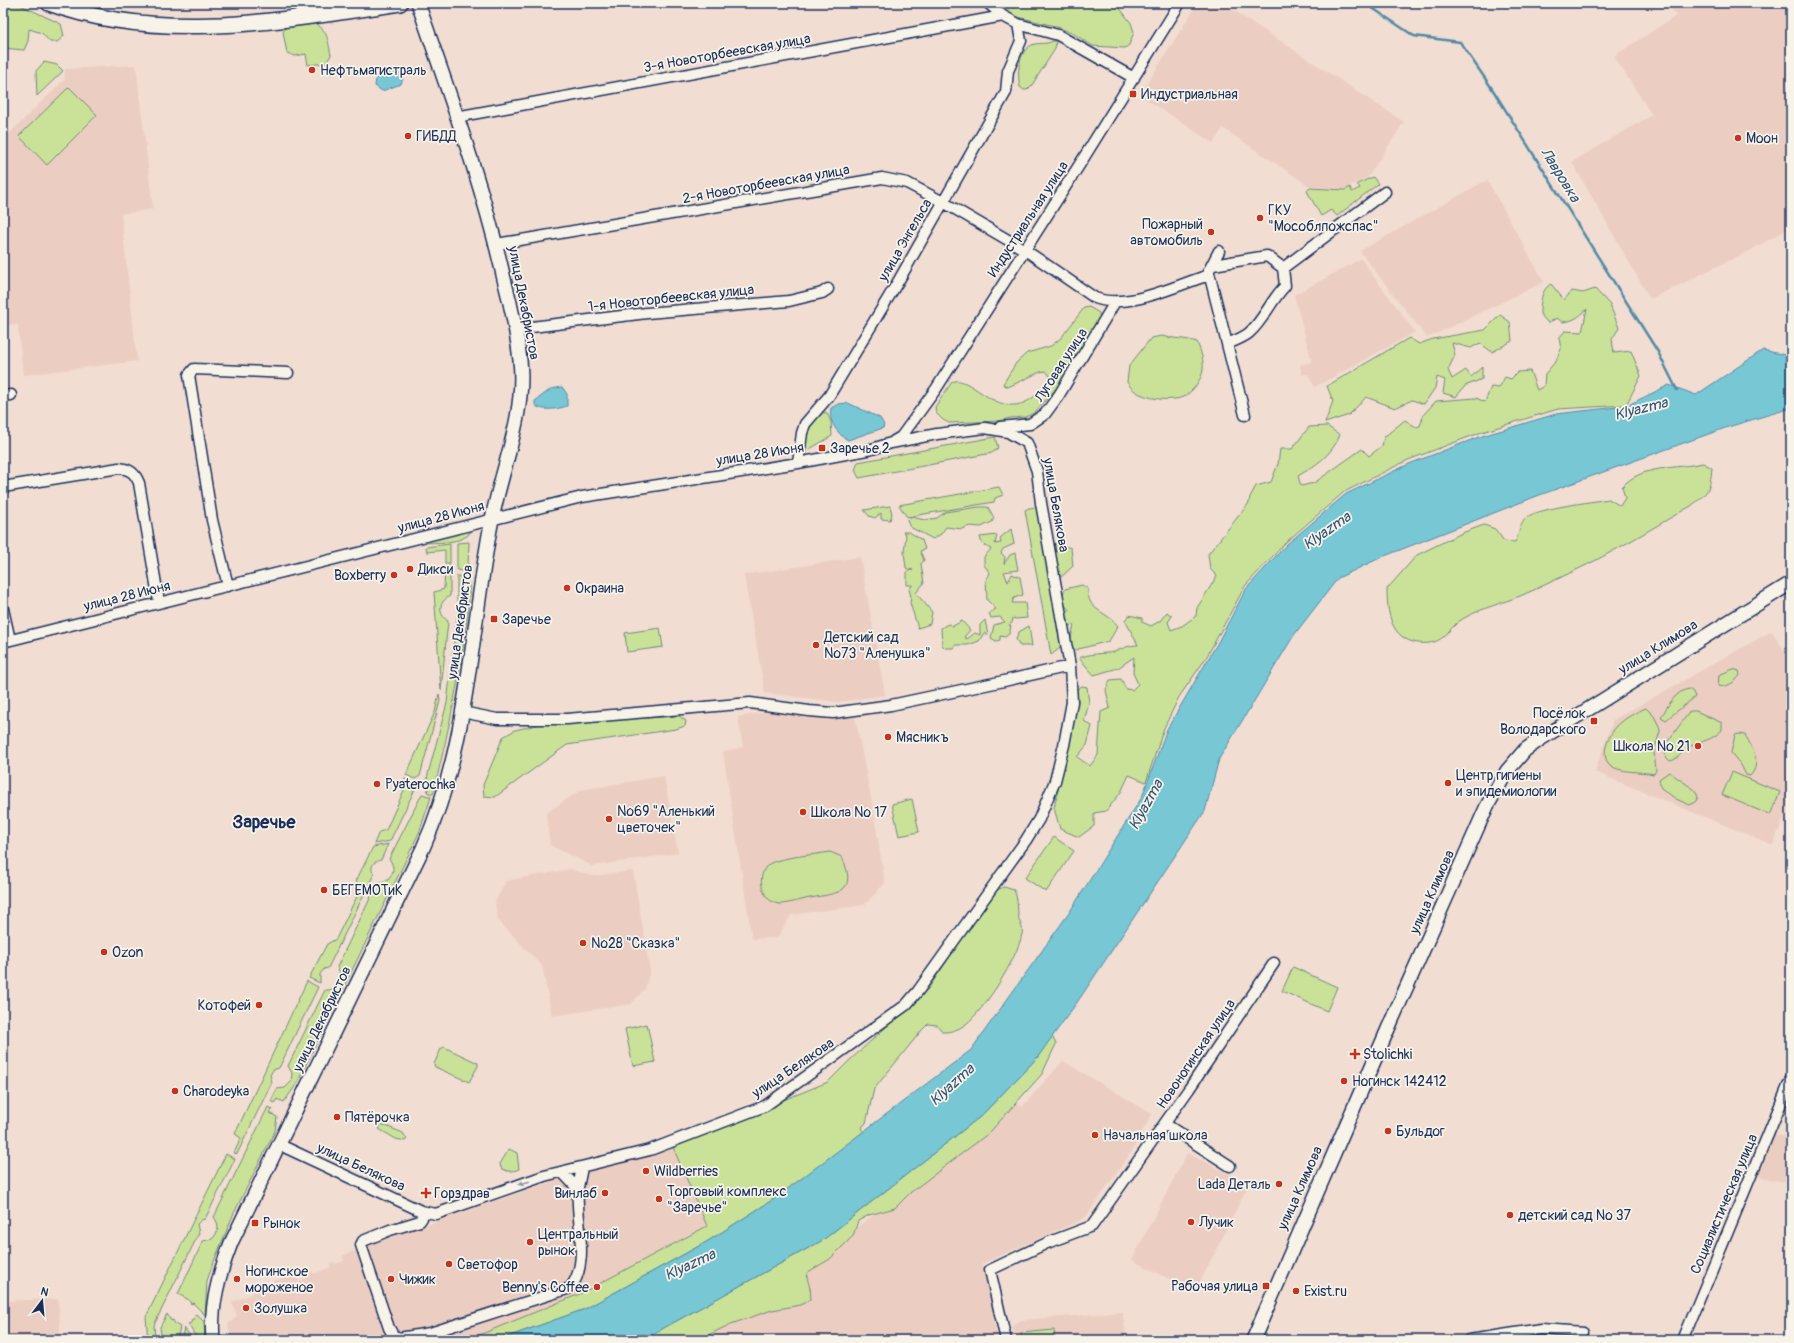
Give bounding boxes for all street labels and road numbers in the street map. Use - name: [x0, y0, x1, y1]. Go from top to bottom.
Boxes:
- street label: 3-я Новоторбеевская улица: [642, 30, 812, 76]
- street label: Индустриальная улица: [984, 158, 1072, 280]
- street label: 2-я Новоторбеевская улица: [681, 161, 851, 207]
- street label: улица Энгельса: [874, 196, 935, 285]
- street label: улица Декабристов: [504, 244, 543, 361]
- street label: 1-я Новоторбеевская улица: [587, 281, 755, 315]
- street label: Луговая улица: [1030, 325, 1091, 406]
- street label: улица 28 Июня: [714, 439, 805, 469]
- street label: улица Белякова: [1039, 456, 1073, 553]
- street label: улица 28 Июня: [395, 497, 486, 537]
- street label: улица Декабристов: [443, 563, 476, 681]
- street label: улица 28 Июня: [81, 577, 172, 615]
- street label: улица Климова: [1615, 616, 1701, 679]
- street label: улица Климова: [1406, 848, 1458, 937]
- street label: улица Декабристов: [289, 963, 355, 1076]
- street label: Новоногинская улица: [1153, 996, 1239, 1112]
- street label: улица Белякова: [748, 1034, 837, 1102]
- street label: Социалистическая улица: [1687, 1131, 1761, 1277]
- street label: улица Белякова: [313, 1139, 408, 1195]
- street label: улица Климова: [1274, 1144, 1326, 1233]

